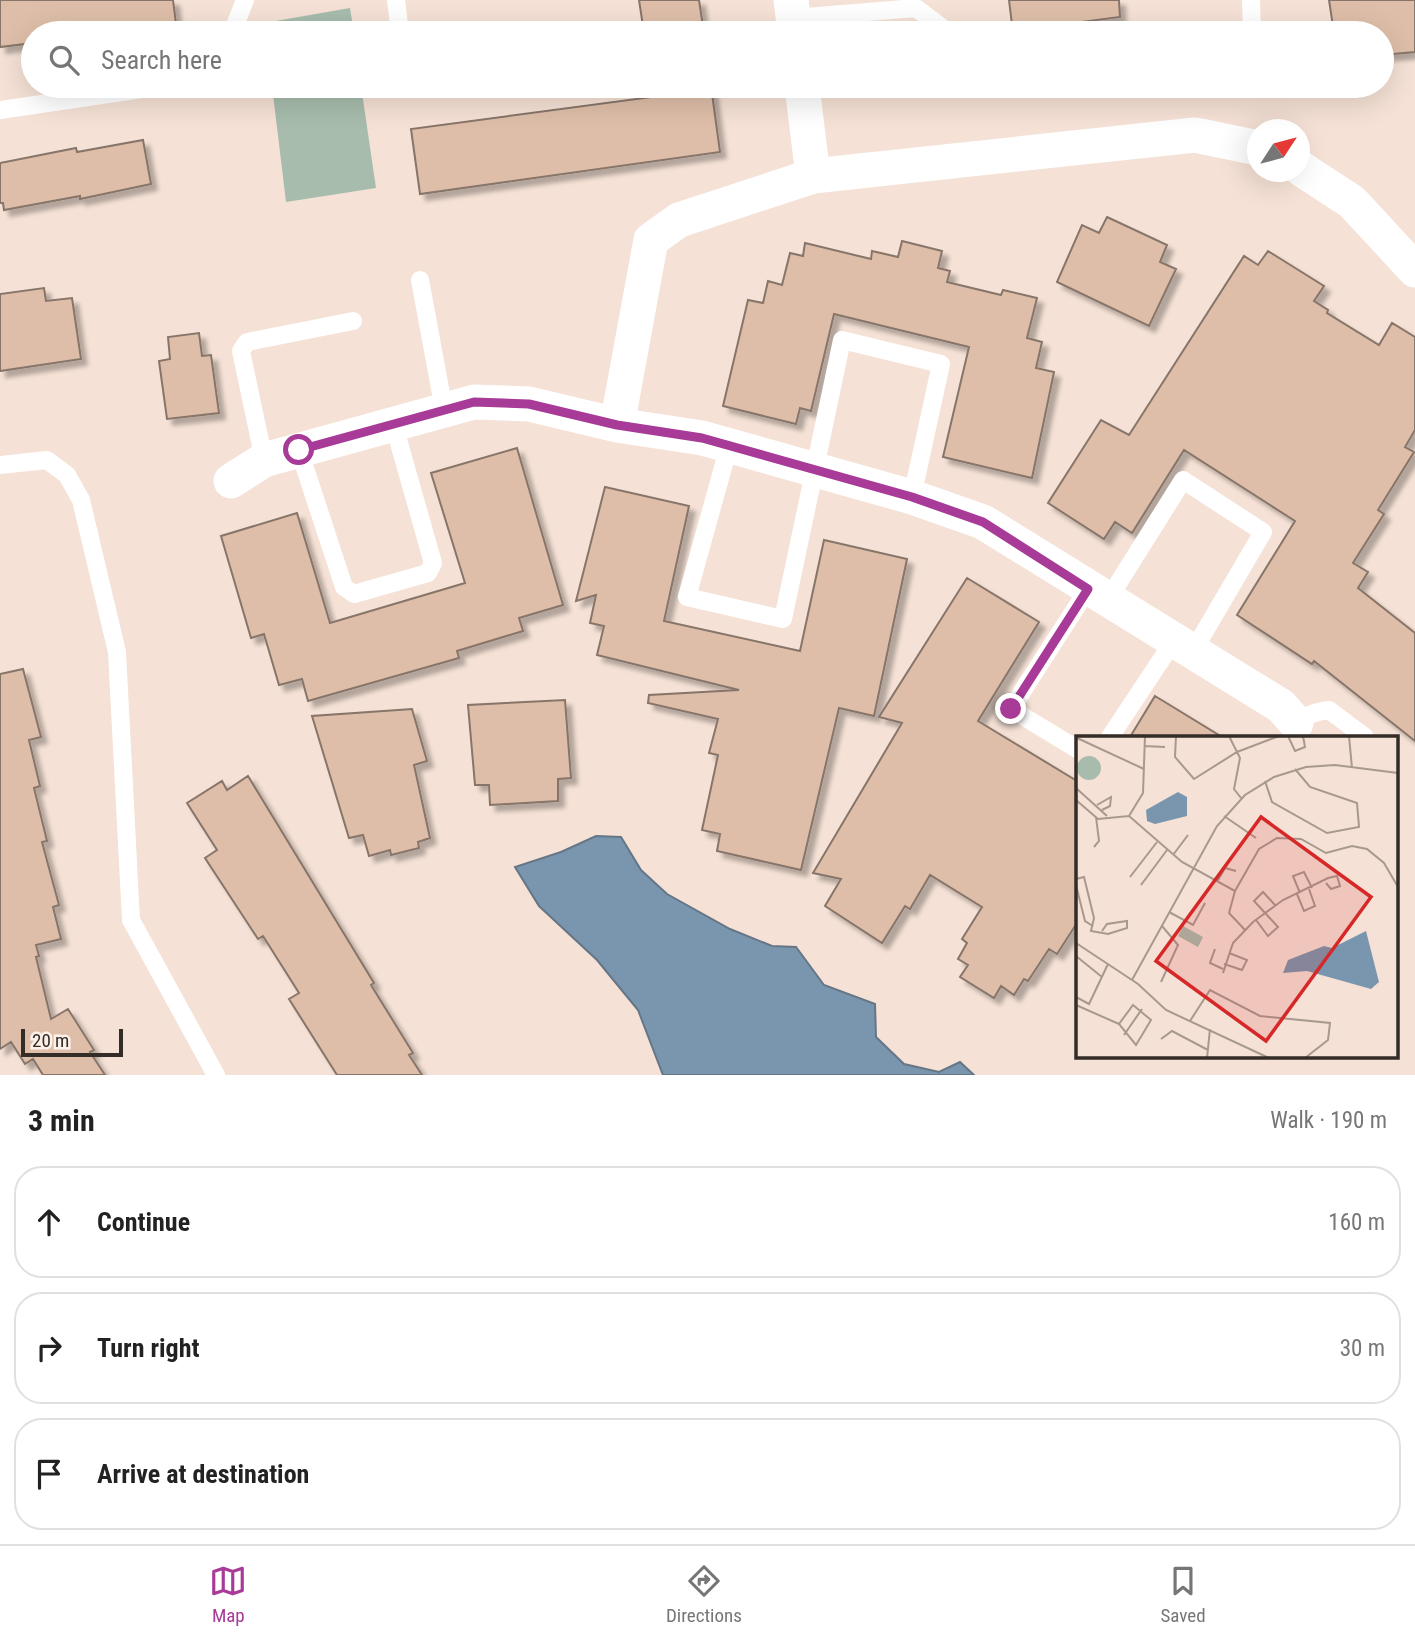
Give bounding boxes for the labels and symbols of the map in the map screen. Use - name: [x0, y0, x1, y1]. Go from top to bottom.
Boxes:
- north arrow: [1247, 119, 1310, 182]
- route start: [283, 434, 314, 465]
- route end: [995, 693, 1026, 724]
- inset map: [1076, 736, 1398, 1058]
- scale bar: [21, 1026, 122, 1058]

